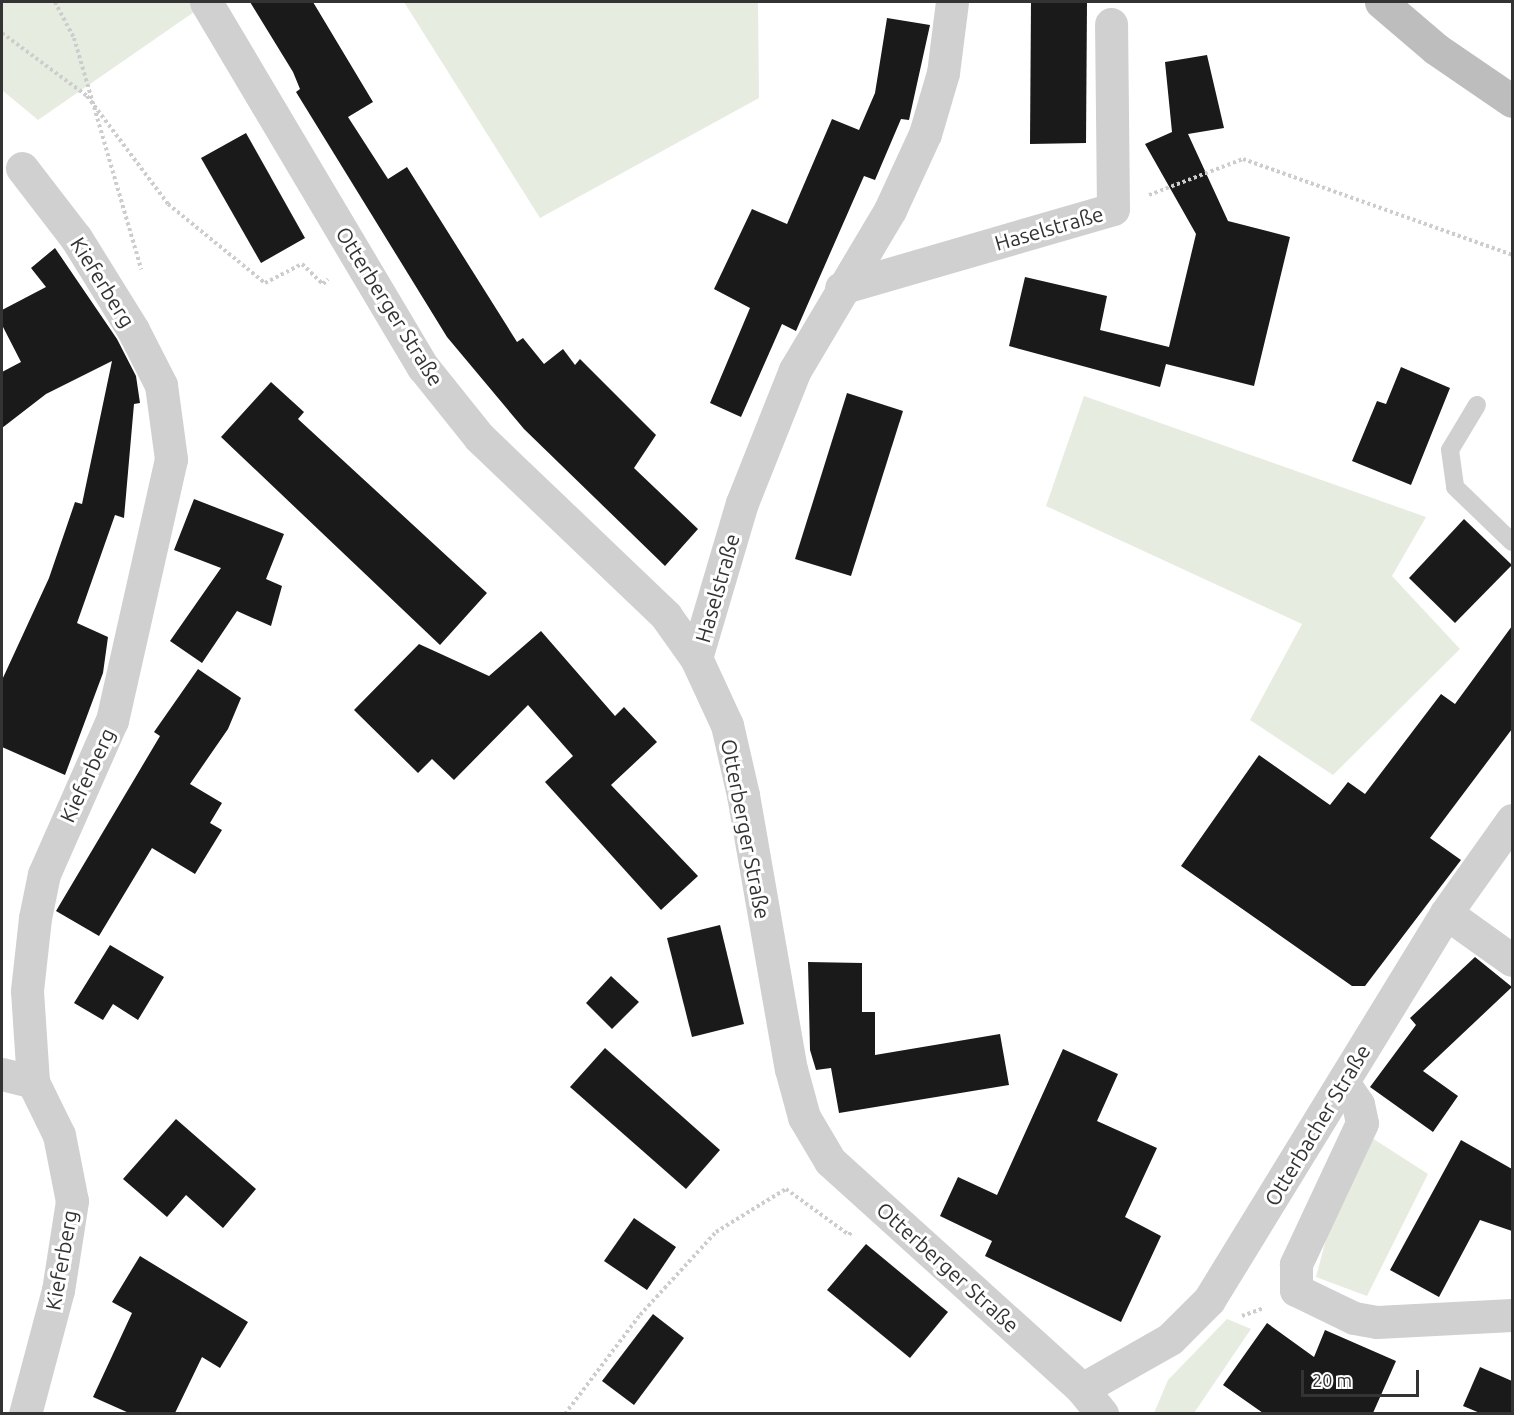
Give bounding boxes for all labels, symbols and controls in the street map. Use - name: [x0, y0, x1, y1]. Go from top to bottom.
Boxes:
- street label: Haselstraße: [992, 200, 1106, 256]
- street label: Otterberger Straße: [331, 222, 449, 390]
- street label: Kieferberg: [65, 232, 141, 332]
- street label: Haselstraße: [689, 531, 745, 645]
- street label: Kieferberg: [54, 724, 120, 826]
- street label: Otterberger Straße: [716, 737, 776, 921]
- street label: Otterbacher Straße: [1259, 1040, 1375, 1210]
- street label: Otterberger Straße: [872, 1196, 1024, 1338]
- street label: Kieferberg: [40, 1208, 82, 1312]
- scale bar: [1304, 1358, 1422, 1396]
- text: 20 m: [1312, 1370, 1352, 1390]

